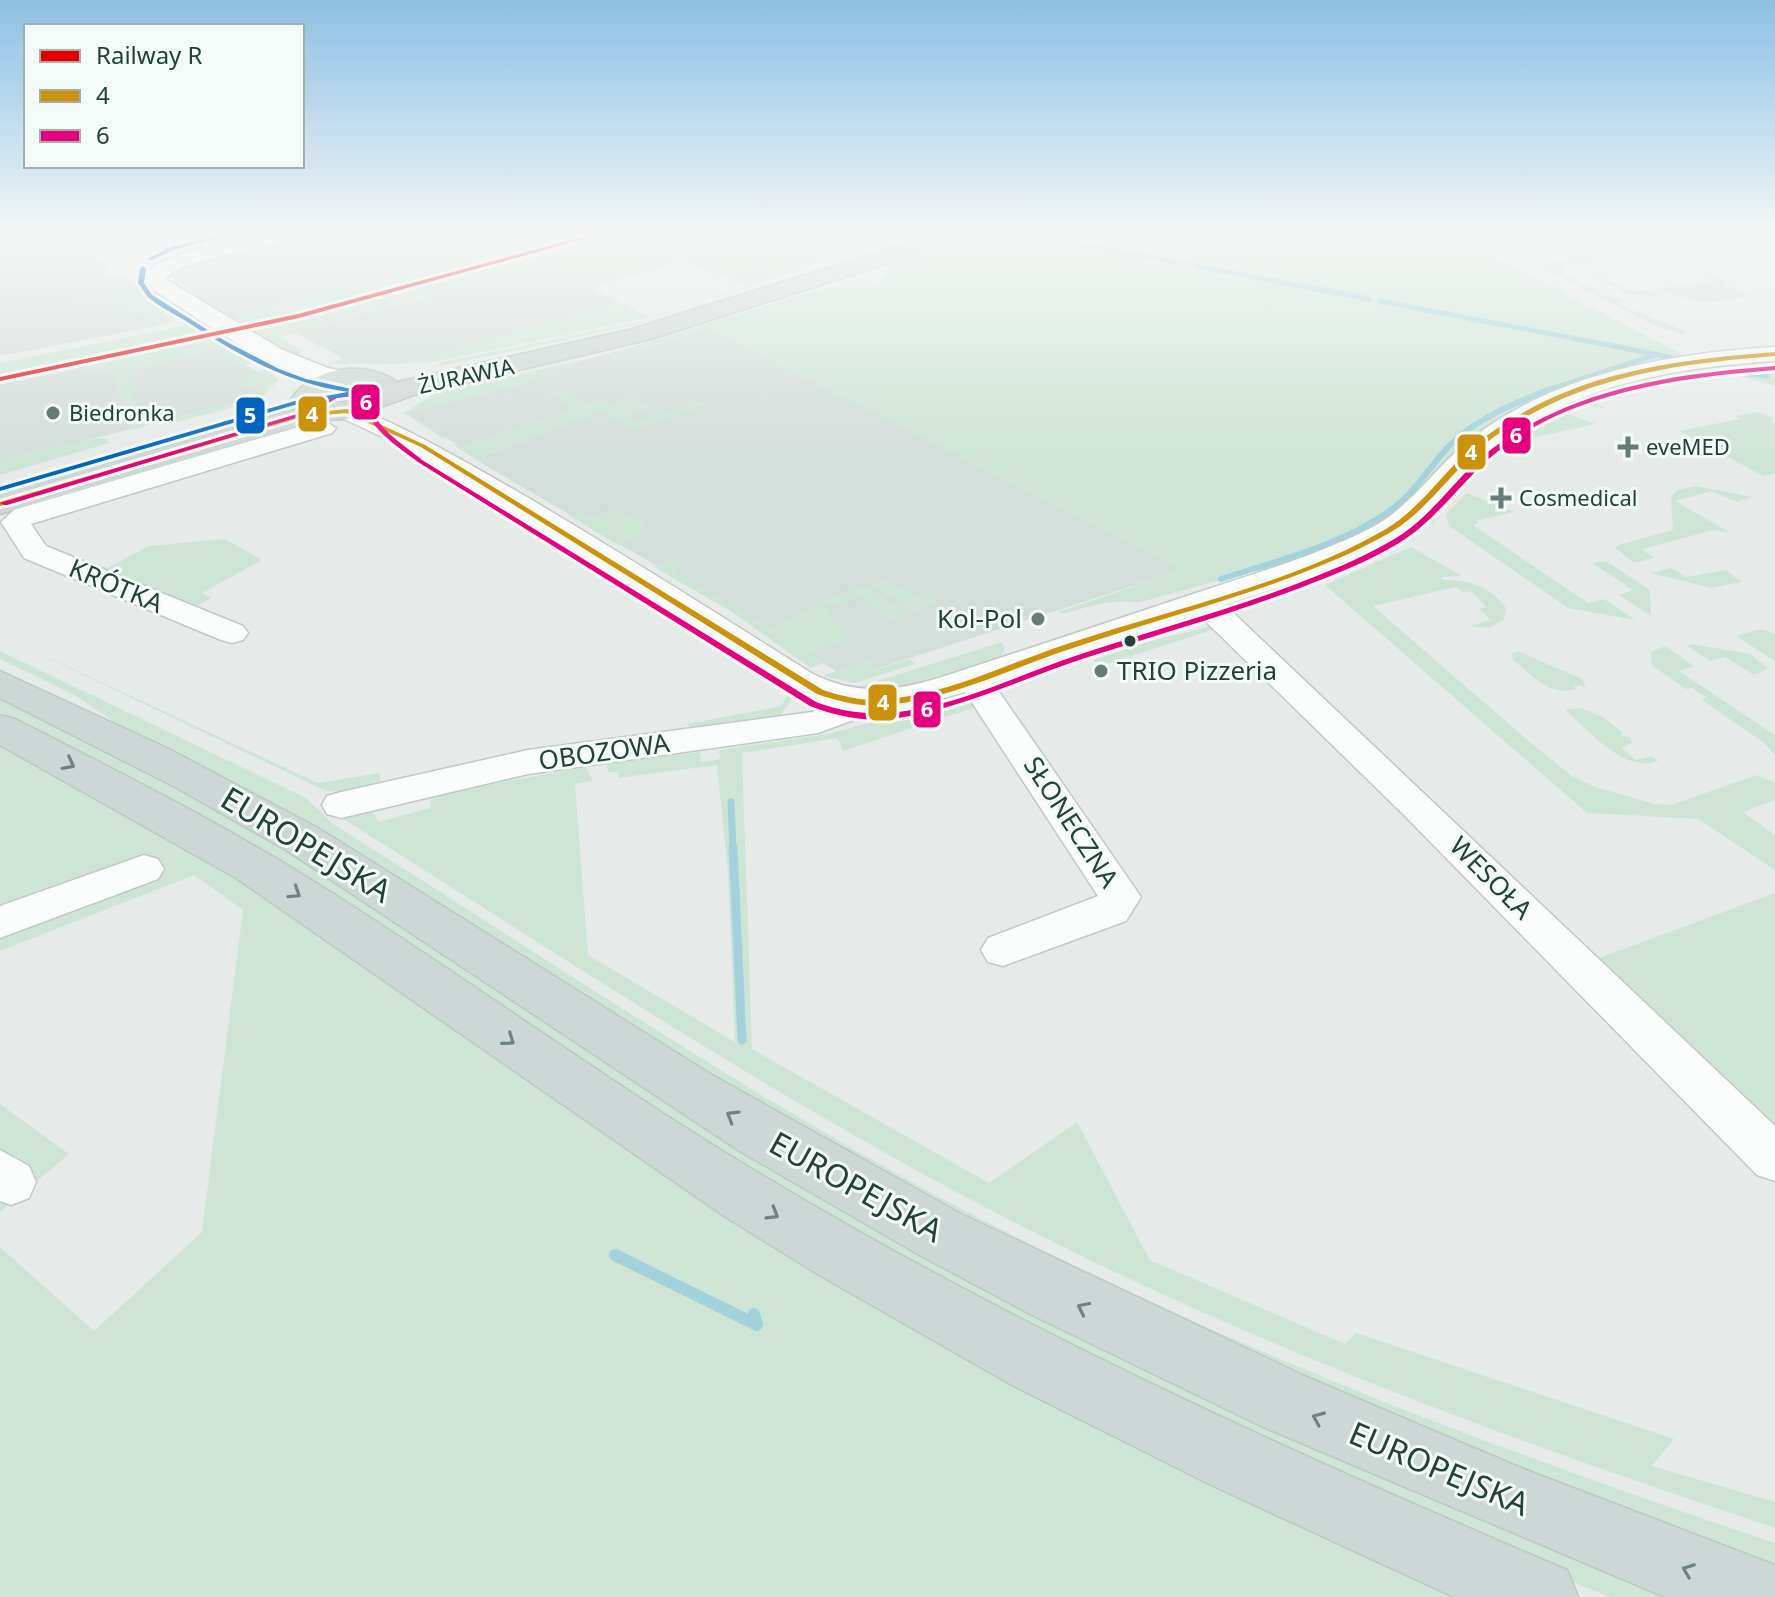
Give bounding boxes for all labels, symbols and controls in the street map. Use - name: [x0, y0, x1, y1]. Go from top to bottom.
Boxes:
- legend: [24, 24, 304, 168]
- text: Railway R: [96, 38, 203, 71]
- text: 4: [96, 78, 110, 111]
- text: 6: [96, 118, 110, 151]
- street label: ŻURAWIA: [415, 350, 518, 400]
- line badge: 6: [350, 383, 381, 421]
- text: 6: [360, 386, 372, 416]
- line badge: 4: [297, 395, 328, 433]
- line badge: 5: [235, 396, 266, 435]
- place label: Biedronka: [69, 397, 175, 427]
- text: 4: [306, 398, 319, 428]
- text: 5: [244, 399, 256, 429]
- marker: Biedronka: [44, 404, 62, 422]
- line badge: 6: [1501, 416, 1532, 455]
- text: 6: [1510, 419, 1522, 449]
- place label: eveMED: [1646, 431, 1730, 461]
- line badge: 4: [1456, 433, 1487, 471]
- text: 4: [1465, 436, 1478, 466]
- marker: eveMED: [1617, 436, 1639, 458]
- place label: Cosmedical: [1519, 482, 1638, 512]
- marker: Cosmedical: [1490, 487, 1512, 509]
- street label: KRÓTKA: [64, 549, 169, 621]
- place label: Kol-Pol: [937, 600, 1022, 636]
- marker: Kol-Pol: [1029, 610, 1047, 628]
- unlabelled marker: [1122, 633, 1138, 649]
- place label: TRIO Pizzeria: [1117, 652, 1277, 688]
- marker: TRIO Pizzeria: [1092, 662, 1110, 680]
- line badge: 4: [867, 683, 898, 722]
- text: 4: [877, 686, 890, 716]
- line badge: 6: [912, 690, 942, 729]
- text: 6: [921, 693, 933, 723]
- street label: OBOZOWA: [536, 724, 672, 778]
- street label: SŁONECZNA: [1016, 749, 1128, 894]
- one-way arrow: [61, 755, 76, 770]
- street label: EUROPEJSKA: [214, 776, 400, 912]
- street label: WESOŁA: [1442, 828, 1541, 927]
- one-way arrow: [286, 884, 301, 899]
- one-way arrow: [501, 1030, 515, 1045]
- one-way arrow: [726, 1111, 741, 1126]
- street label: EUROPEJSKA: [762, 1120, 951, 1251]
- one-way arrow: [764, 1204, 779, 1220]
- one-way arrow: [1077, 1301, 1091, 1317]
- street label: EUROPEJSKA: [1343, 1410, 1537, 1525]
- one-way arrow: [1312, 1412, 1326, 1428]
- one-way arrow: [1682, 1563, 1696, 1580]

